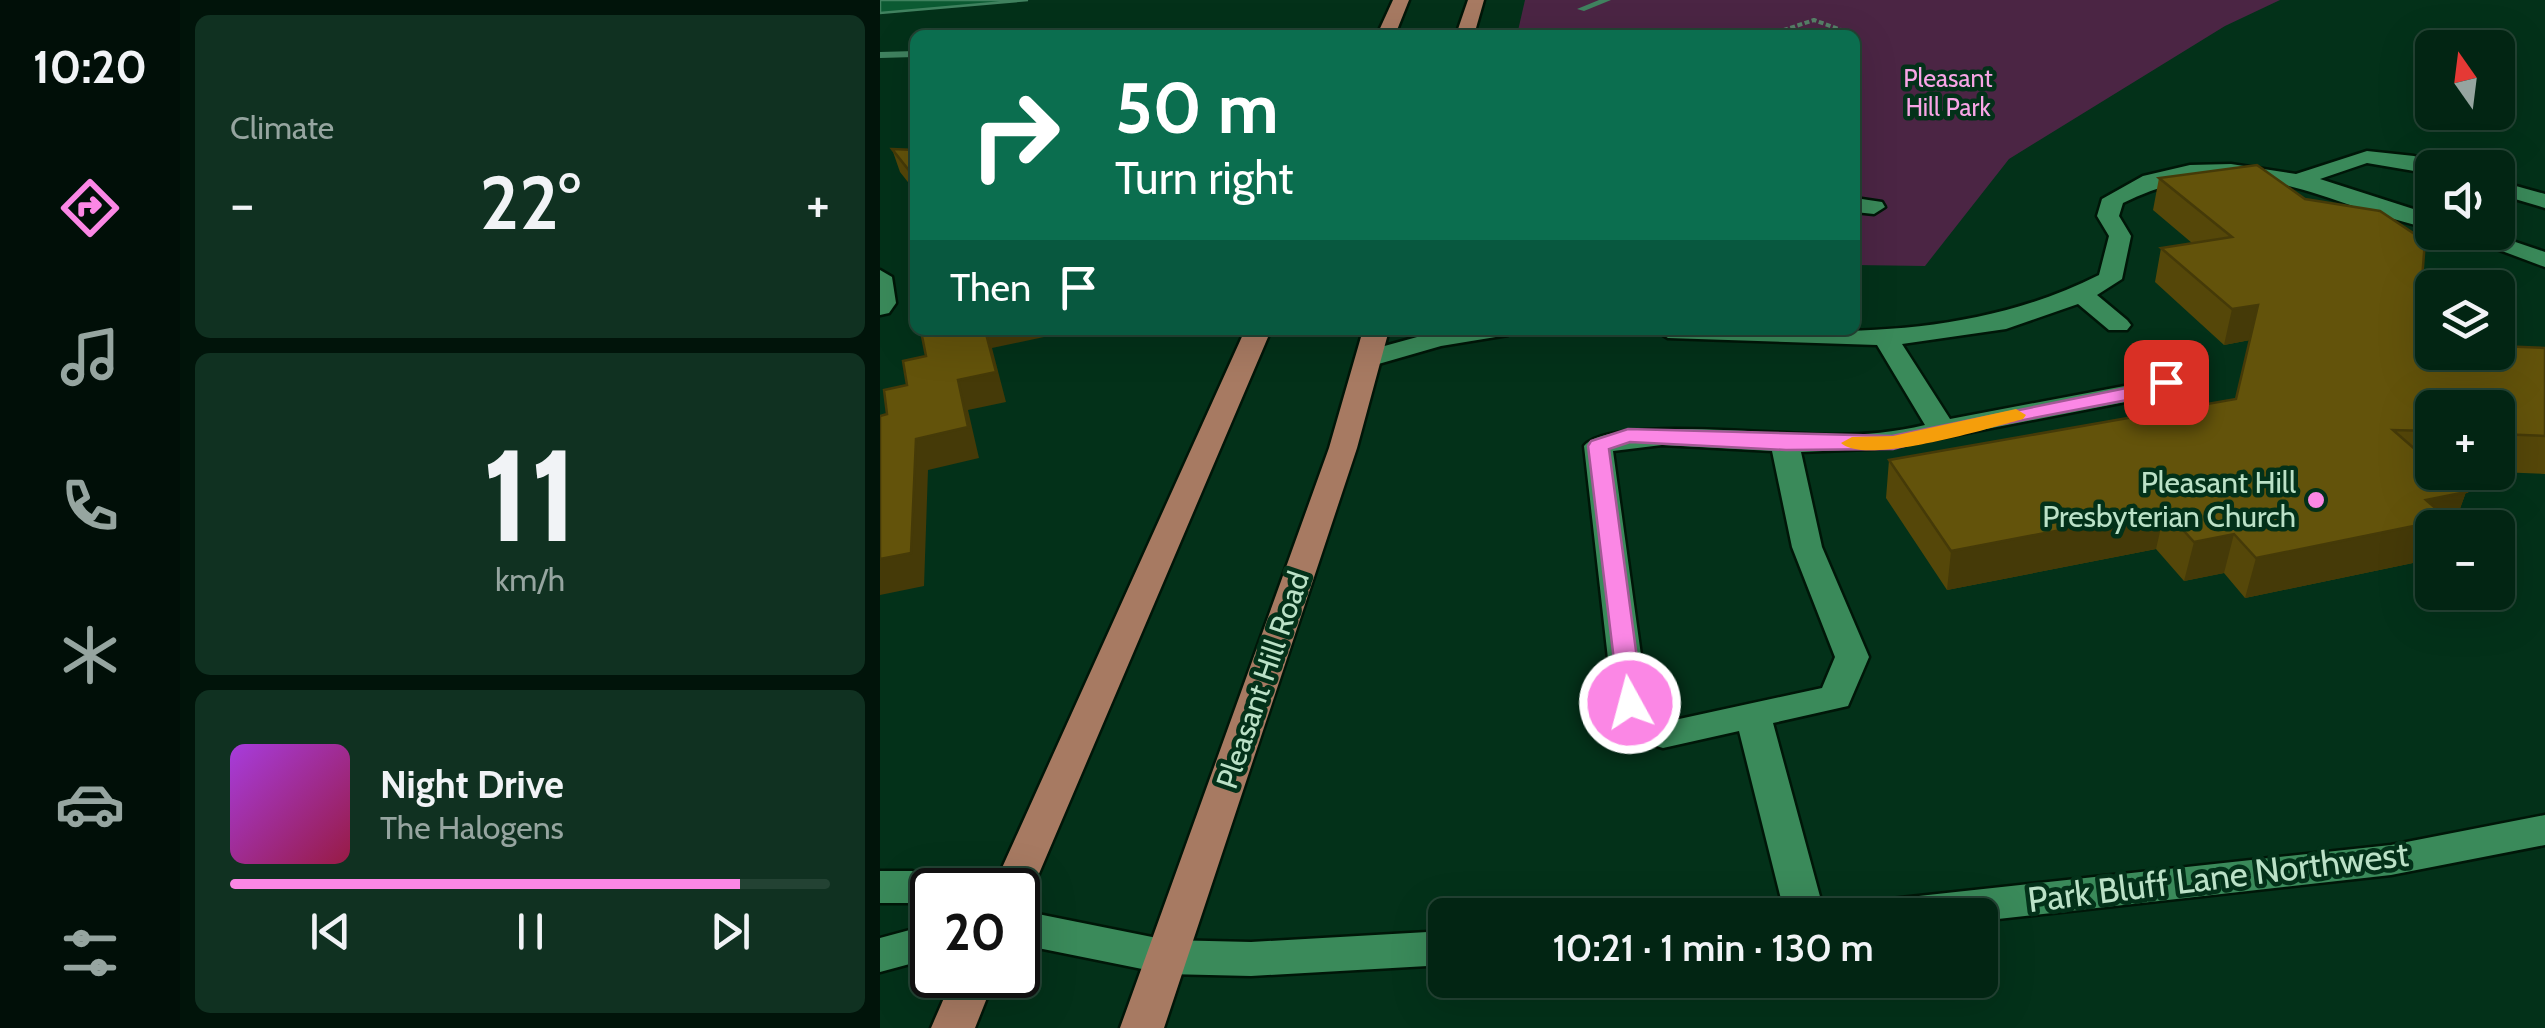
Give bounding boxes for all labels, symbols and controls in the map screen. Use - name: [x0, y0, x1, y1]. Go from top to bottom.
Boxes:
- north arrow: [2415, 30, 2515, 130]
- map controls: [2415, 30, 2515, 610]
- text: 10:20: [33, 40, 147, 94]
- park label: Pleasant Hill Park: [1903, 63, 1993, 122]
- text: 50 m: [1115, 65, 1279, 151]
- icon: right: [950, 70, 1080, 200]
- text: Climate: [230, 108, 334, 147]
- button: sound: [2415, 150, 2515, 250]
- text: Turn right: [1115, 151, 1294, 205]
- text: 22°: [480, 157, 580, 248]
- text: −: [230, 170, 254, 237]
- text: +: [806, 170, 830, 237]
- icon: directions: [55, 173, 125, 243]
- icon: arrive: [1051, 260, 1106, 315]
- text: Then: [950, 264, 1031, 311]
- button: layers: [2415, 270, 2515, 370]
- icon: music: [55, 322, 125, 392]
- pin: [2124, 340, 2209, 425]
- icon: arrive: [2139, 355, 2194, 410]
- button: +: [2415, 390, 2515, 490]
- text: 11: [482, 416, 578, 574]
- place label: Pleasant Hill Presbyterian Church: [2042, 464, 2296, 535]
- icon: phone: [55, 471, 125, 541]
- marker: Pleasant Hill Presbyterian Church: [2305, 489, 2327, 511]
- button: −: [2415, 510, 2515, 610]
- text: km/h: [495, 560, 565, 599]
- street label: Pleasant Hill Road: [1208, 566, 1317, 793]
- icon: climate: [55, 620, 125, 690]
- position arrow: [1578, 651, 1682, 755]
- text: Night Drive: [380, 761, 564, 808]
- icon: car: [55, 769, 125, 839]
- text: The Halogens: [380, 808, 564, 847]
- street label: Park Bluff Lane Northwest: [2025, 832, 2411, 921]
- speed limit sign: 20: [910, 868, 1040, 998]
- icon: previous: [303, 904, 358, 959]
- icon: pause: [503, 904, 558, 959]
- icon: next: [703, 904, 758, 959]
- icon: filters: [55, 918, 125, 988]
- text: 10:21 · 1 min · 130 m: [1552, 924, 1874, 971]

